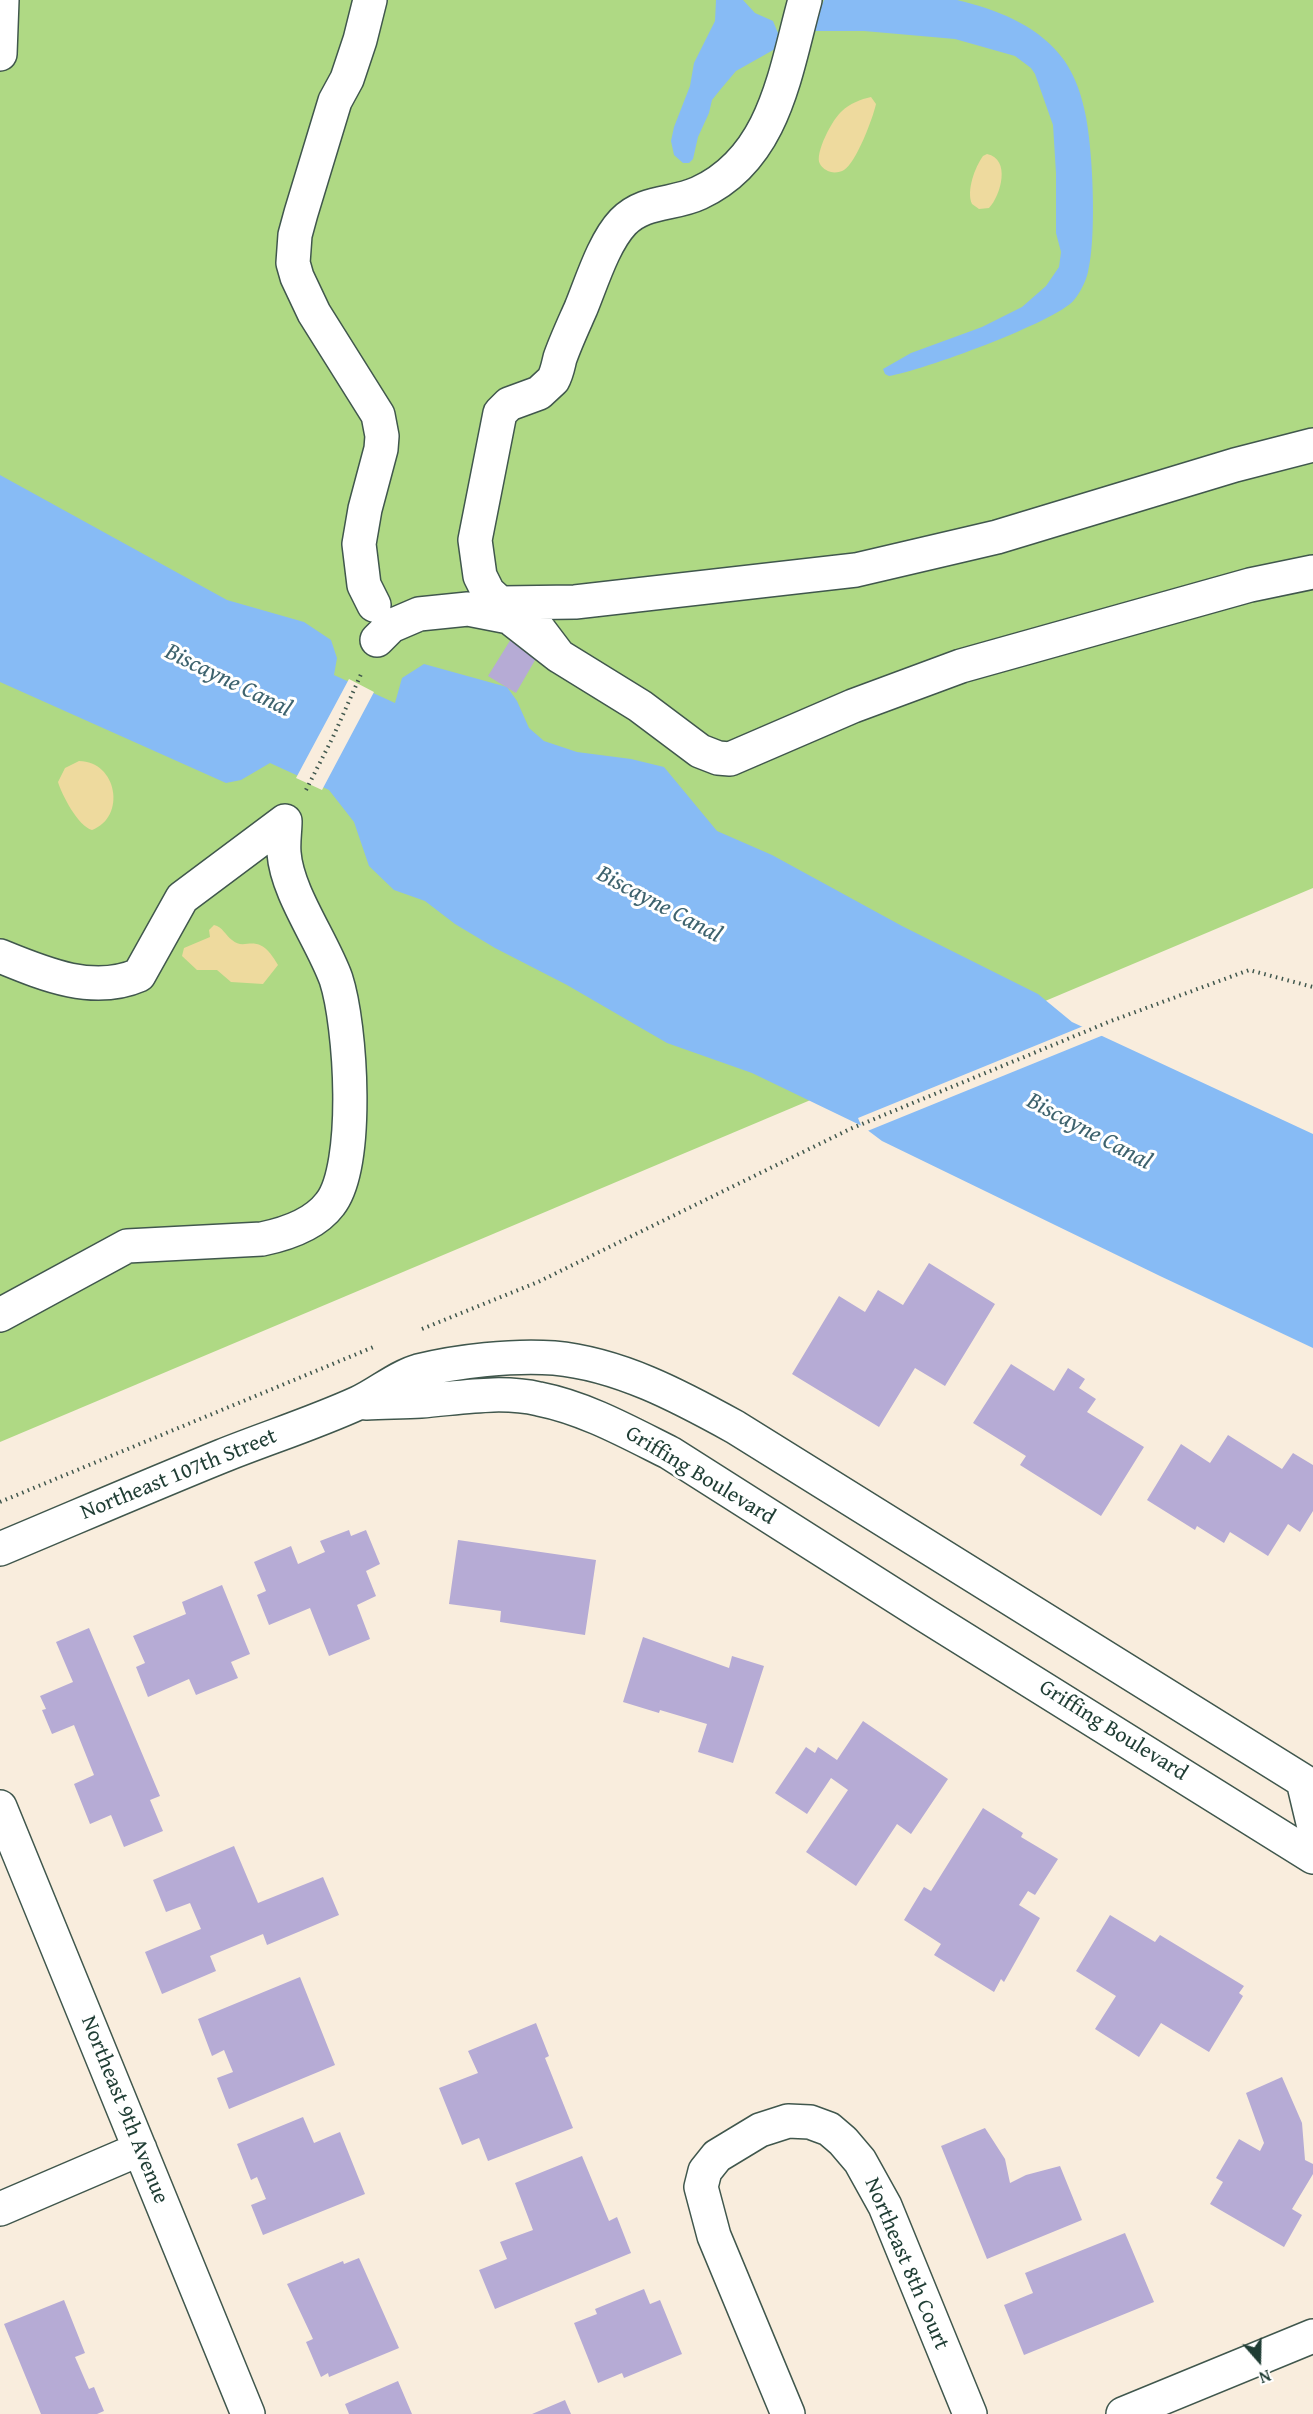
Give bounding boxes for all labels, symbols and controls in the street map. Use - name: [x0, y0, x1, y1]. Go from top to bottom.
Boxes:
- water label: Biscayne Canal: [160, 638, 296, 724]
- water label: Biscayne Canal: [592, 860, 726, 950]
- water label: Biscayne Canal: [1022, 1087, 1156, 1177]
- street label: Griffing Boulevard: [620, 1421, 780, 1531]
- street label: Northeast 107th Street: [77, 1424, 281, 1526]
- street label: Griffing Boulevard: [1034, 1675, 1192, 1787]
- street label: Northeast 9th Avenue: [74, 2012, 174, 2208]
- street label: Northeast 8th Court: [858, 2174, 954, 2354]
- north arrow: [1229, 2330, 1289, 2390]
- text: N: [1256, 2364, 1274, 2390]

